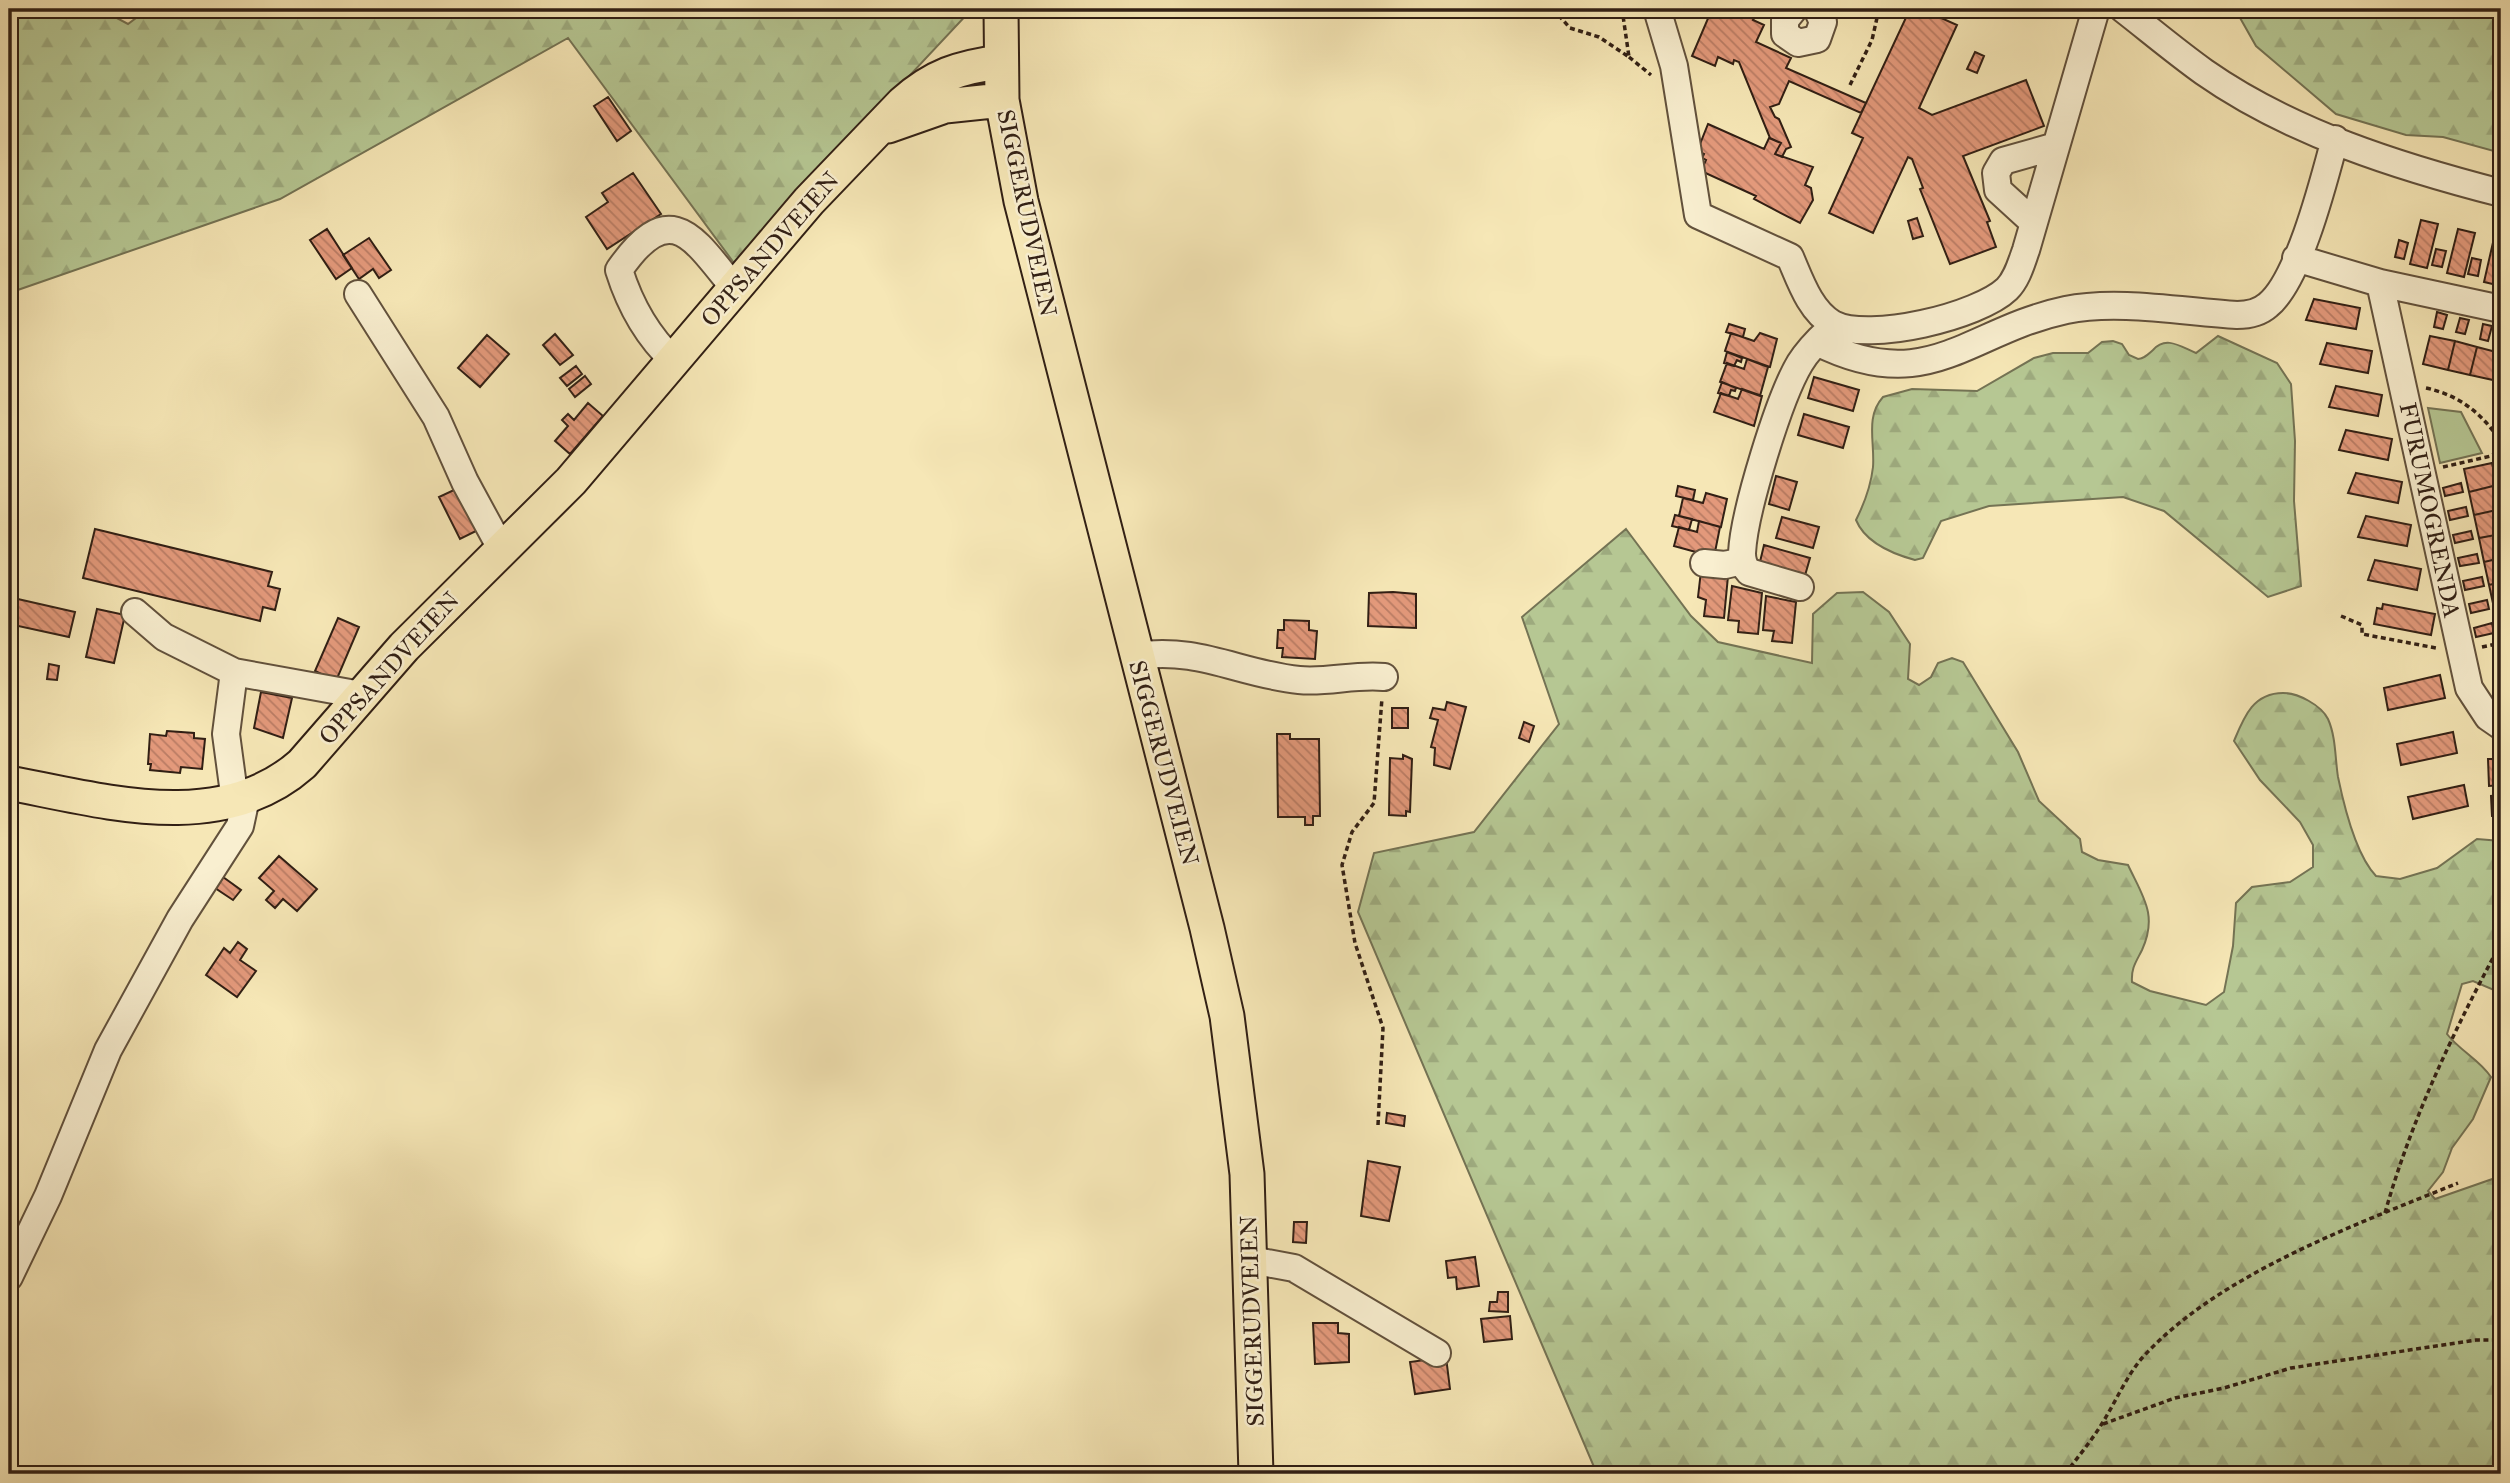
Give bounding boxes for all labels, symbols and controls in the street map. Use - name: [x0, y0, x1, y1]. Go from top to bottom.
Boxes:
- street label: SIGGERUDVEIEN: [990, 107, 1064, 319]
- street label: OPPSANDVEIEN: [694, 165, 846, 333]
- street label: FURUMOGRENDA: [2393, 400, 2467, 620]
- street label: OPPSANDVEIEN: [312, 585, 466, 751]
- street label: SIGGERUDVEIEN: [1122, 657, 1206, 869]
- street label: SIGGERUDVEIEN: [1233, 1215, 1271, 1427]

